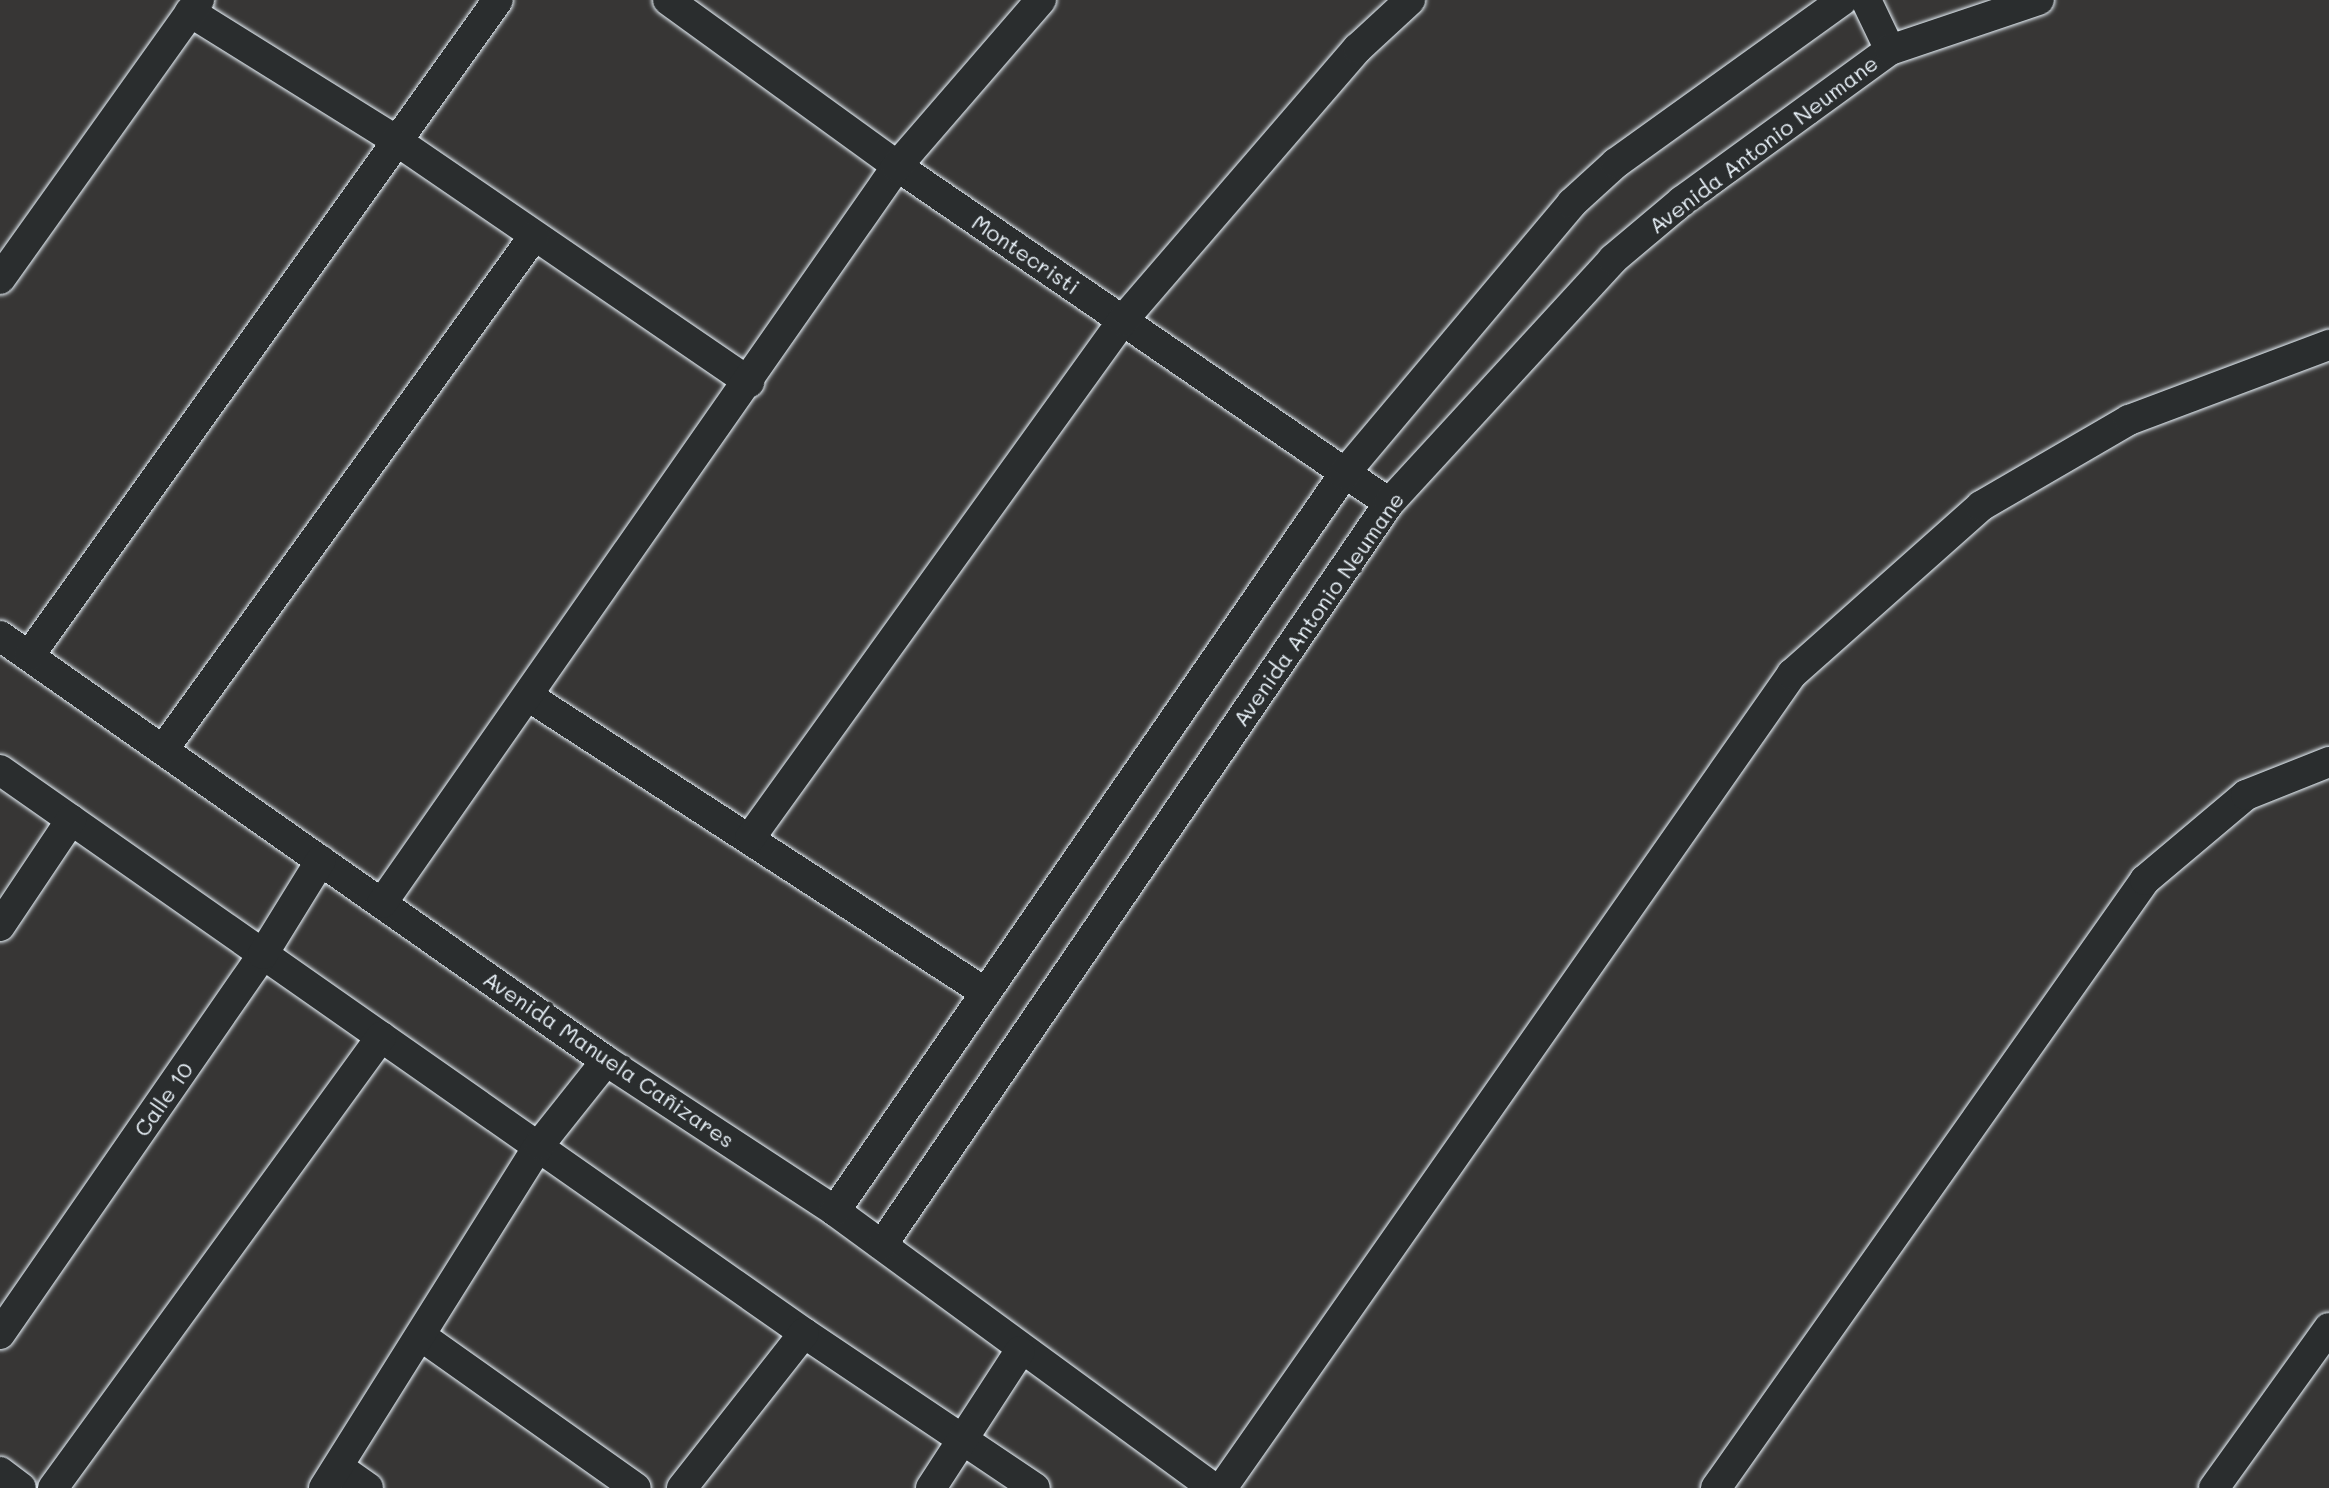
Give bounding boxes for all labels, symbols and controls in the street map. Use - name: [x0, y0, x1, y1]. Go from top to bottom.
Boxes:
- street label: Avenida Antonio Neumane: [1643, 49, 1883, 239]
- street label: Montecristi: [967, 208, 1085, 300]
- street label: Avenida Antonio Neumane: [1227, 487, 1409, 731]
- street label: Avenida Manuela Cañizares: [479, 965, 739, 1153]
- street label: Calle 10: [128, 1057, 198, 1141]

